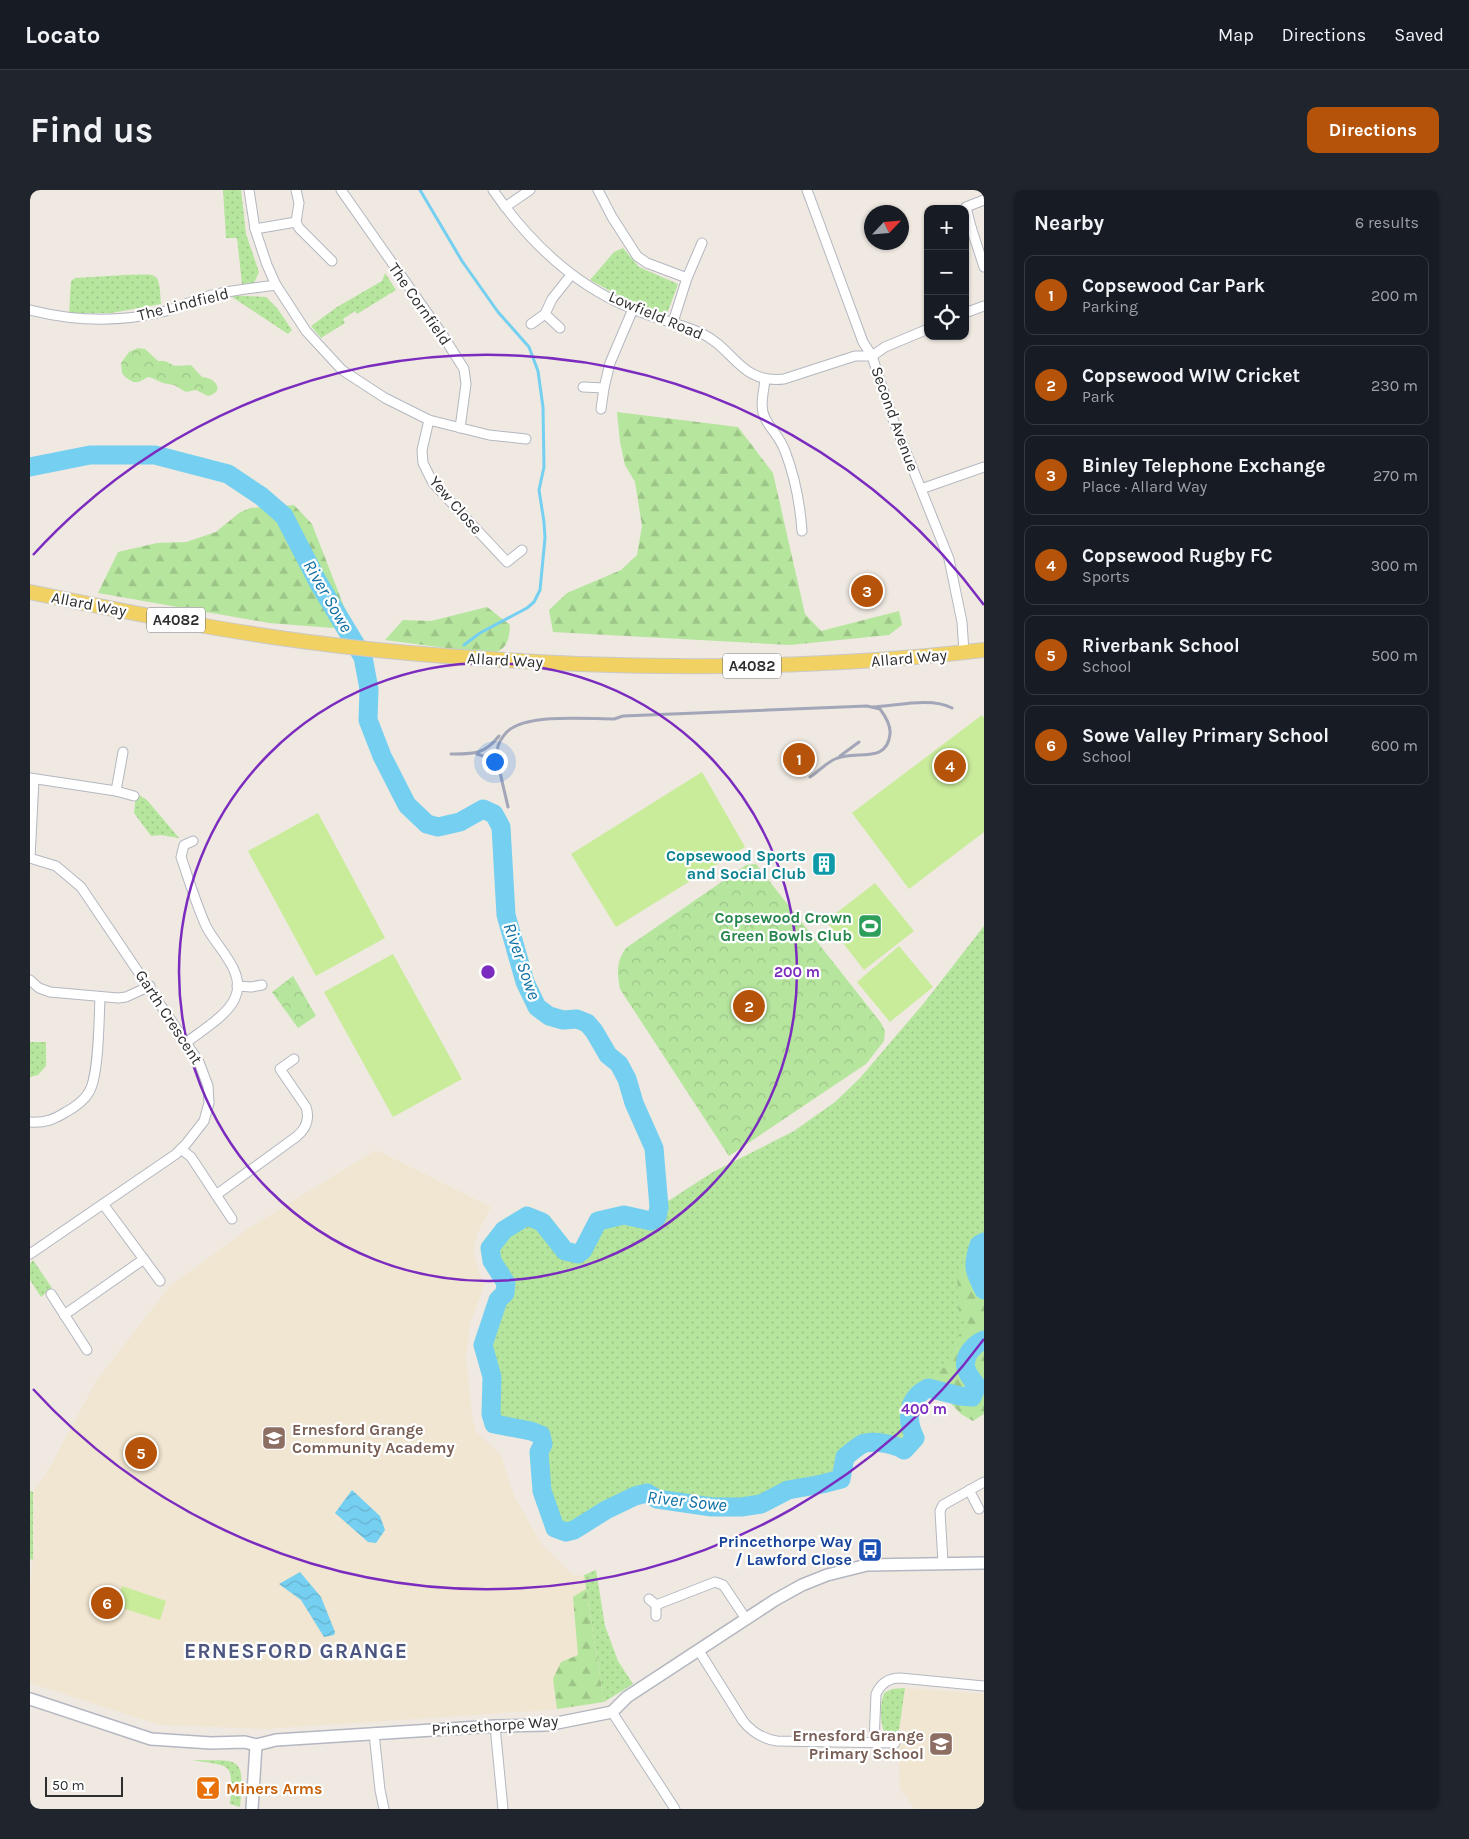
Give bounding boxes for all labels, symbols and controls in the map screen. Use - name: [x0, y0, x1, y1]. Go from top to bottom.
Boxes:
- text: Locato: [25, 21, 100, 49]
- text: Map: [1218, 24, 1254, 46]
- text: Directions: [1282, 24, 1366, 46]
- text: Saved: [1394, 24, 1444, 46]
- button: Directions: [1307, 107, 1439, 153]
- text: Find us: [30, 110, 153, 151]
- north arrow: [864, 205, 909, 250]
- map controls: [924, 205, 969, 340]
- button: +: [924, 205, 969, 250]
- text: Nearby: [1034, 211, 1104, 235]
- text: 6 results: [1355, 213, 1419, 232]
- button: −: [924, 250, 969, 295]
- street label: The Cornfield: [385, 259, 455, 349]
- text: Copsewood Car Park: [1082, 275, 1265, 297]
- street label: The Lindfield: [135, 283, 231, 325]
- text: 1: [1048, 286, 1054, 305]
- text: 200 m: [1371, 286, 1418, 305]
- street label: Lowfield Road: [606, 287, 706, 343]
- button: locate: [924, 295, 969, 340]
- text: Parking: [1082, 297, 1138, 316]
- street label: Second Avenue: [867, 364, 923, 474]
- text: Copsewood WIW Cricket: [1082, 365, 1300, 387]
- text: 2: [1046, 376, 1056, 395]
- text: 230 m: [1371, 376, 1418, 395]
- text: Park: [1082, 387, 1114, 406]
- text: Binley Telephone Exchange: [1082, 455, 1326, 477]
- text: 3: [1046, 466, 1056, 485]
- text: 270 m: [1373, 466, 1418, 485]
- street label: Yew Close: [426, 472, 486, 538]
- text: Place · Allard Way: [1082, 477, 1207, 496]
- text: Copsewood Rugby FC: [1082, 545, 1273, 567]
- water label: River Sowe: [298, 556, 358, 636]
- text: 4: [1046, 556, 1056, 575]
- text: 300 m: [1371, 556, 1418, 575]
- text: Sports: [1082, 567, 1130, 586]
- pin: 3: [851, 572, 883, 610]
- street label: Allard Way: [50, 587, 129, 621]
- road number: A4082: [147, 608, 205, 632]
- text: Riverbank School: [1082, 635, 1240, 657]
- street label: Allard Way: [870, 645, 948, 671]
- text: 5: [1046, 646, 1056, 665]
- text: 500 m: [1371, 646, 1418, 665]
- street label: Allard Way: [467, 649, 544, 672]
- road number: A4082: [723, 654, 781, 678]
- text: School: [1082, 657, 1132, 676]
- text: Sowe Valley Primary School: [1082, 725, 1329, 747]
- text: 6: [1046, 736, 1056, 755]
- text: 600 m: [1371, 736, 1418, 755]
- pin: 1: [783, 740, 815, 778]
- pin: 4: [934, 747, 966, 785]
- text: School: [1082, 747, 1132, 766]
- your location: [482, 749, 508, 775]
- place label: Copsewood Sports and Social Club: [666, 846, 806, 883]
- building icon: Copsewood Sports and Social Club: [811, 851, 837, 877]
- place label: Copsewood Crown Green Bowls Club: [714, 908, 852, 945]
- sports icon: Copsewood Crown Green Bowls Club: [857, 913, 883, 939]
- water label: River Sowe: [499, 920, 545, 1002]
- centre of rings: [479, 963, 497, 981]
- text: 200 m: [774, 963, 820, 981]
- street label: Garth Crescent: [131, 966, 207, 1068]
- pin: 2: [733, 987, 765, 1025]
- text: 400 m: [901, 1400, 947, 1418]
- place label: Ernesford Grange Community Academy: [292, 1420, 455, 1457]
- school or university icon: Ernesford Grange Community Academy: [261, 1425, 287, 1451]
- pin: 5: [125, 1434, 157, 1472]
- water label: River Sowe: [646, 1486, 728, 1516]
- place label: Princethorpe Way / Lawford Close: [718, 1532, 852, 1569]
- bus stop icon: Princethorpe Way / Lawford Close: [857, 1537, 883, 1563]
- pin: 6: [91, 1584, 123, 1622]
- district label: ERNESFORD GRANGE: [184, 1639, 408, 1663]
- street label: Princethorpe Way: [431, 1711, 560, 1739]
- place label: Ernesford Grange Primary School: [792, 1726, 924, 1763]
- school or university icon: Ernesford Grange Primary School: [928, 1731, 954, 1757]
- scale bar: [45, 1774, 122, 1797]
- bar icon: Miners Arms: [195, 1775, 221, 1801]
- text: 50 m: [52, 1777, 85, 1794]
- place label: Miners Arms: [226, 1779, 322, 1798]

